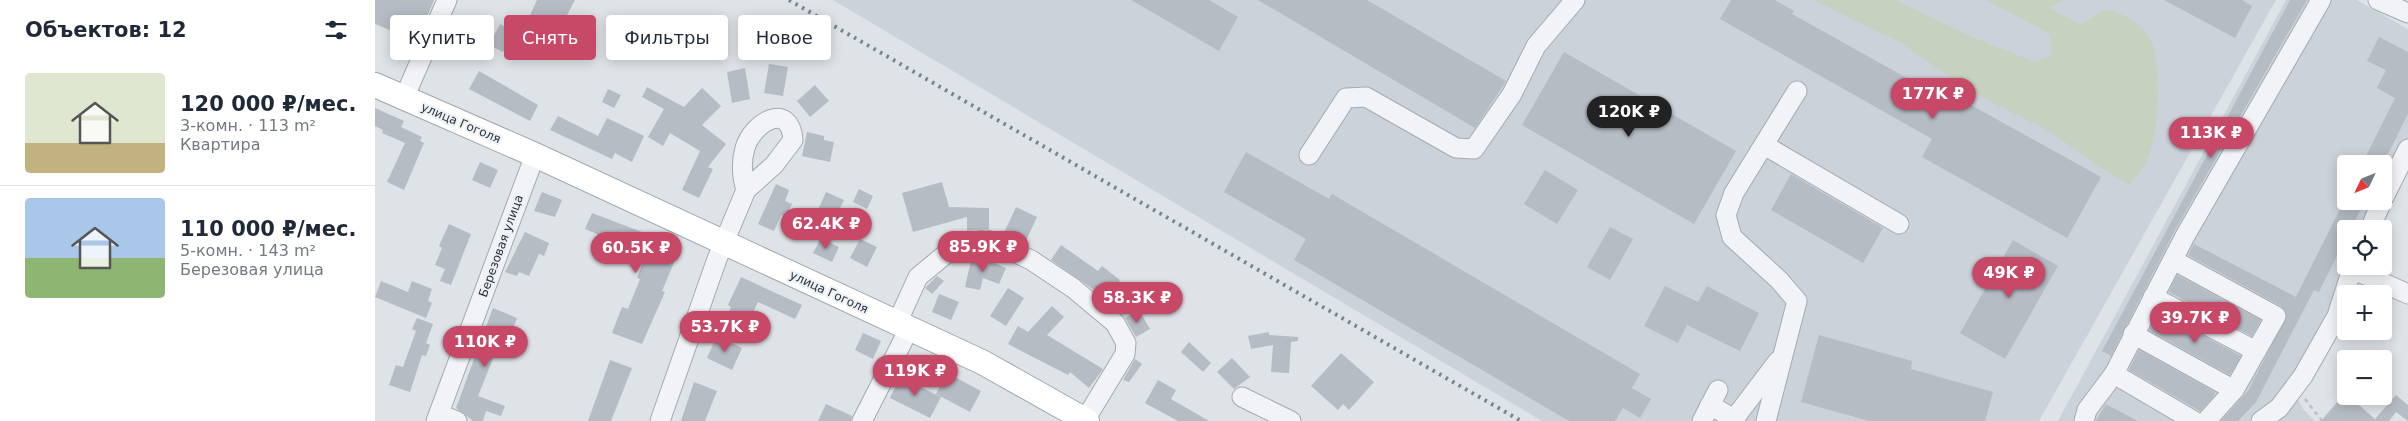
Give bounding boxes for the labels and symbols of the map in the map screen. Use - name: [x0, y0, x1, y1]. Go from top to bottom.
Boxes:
- pin: 177K ₽: [1892, 78, 1974, 120]
- pin: 120K ₽: [1588, 96, 1670, 138]
- street label: улица Гоголя: [419, 100, 503, 146]
- pin: 113K ₽: [2170, 116, 2252, 159]
- north arrow: [2337, 155, 2393, 210]
- street label: Березовая улица: [476, 193, 526, 299]
- pin: 62.4K ₽: [780, 208, 872, 250]
- pin: 85.9K ₽: [937, 230, 1029, 273]
- pin: 60.5K ₽: [590, 232, 682, 274]
- pin: 49K ₽: [1974, 256, 2044, 299]
- street label: улица Гоголя: [787, 268, 871, 316]
- pin: 58.3K ₽: [1091, 282, 1183, 324]
- pin: 39.7K ₽: [2149, 302, 2241, 344]
- pin: 53.7K ₽: [679, 310, 771, 353]
- pin: 110K ₽: [444, 326, 526, 368]
- pin: 119K ₽: [874, 354, 956, 397]

